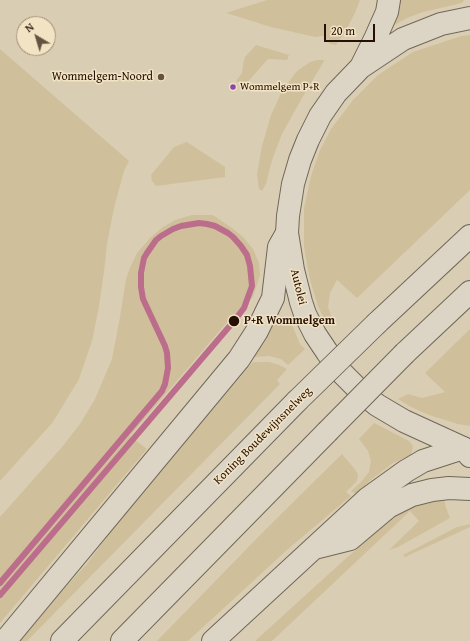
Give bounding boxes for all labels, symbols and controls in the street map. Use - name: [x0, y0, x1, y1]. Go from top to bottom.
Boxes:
- north arrow: [16, 16, 56, 56]
- scale bar: [326, 16, 377, 42]
- text: N: [21, 19, 37, 36]
- text: 20 m: [331, 22, 355, 39]
- place label: Wommelgem-Noord: [52, 70, 153, 84]
- marker: Wommelgem-Noord: [156, 72, 166, 82]
- place label: Wommelgem P+R: [240, 80, 320, 94]
- marker: Wommelgem P+R: [228, 82, 238, 92]
- street label: Autolei: [287, 268, 309, 306]
- marker: P+R Wommelgem: [227, 314, 241, 328]
- place label: P+R Wommelgem: [244, 314, 335, 328]
- street label: Koning Boudewijnsnelweg: [211, 384, 315, 488]

